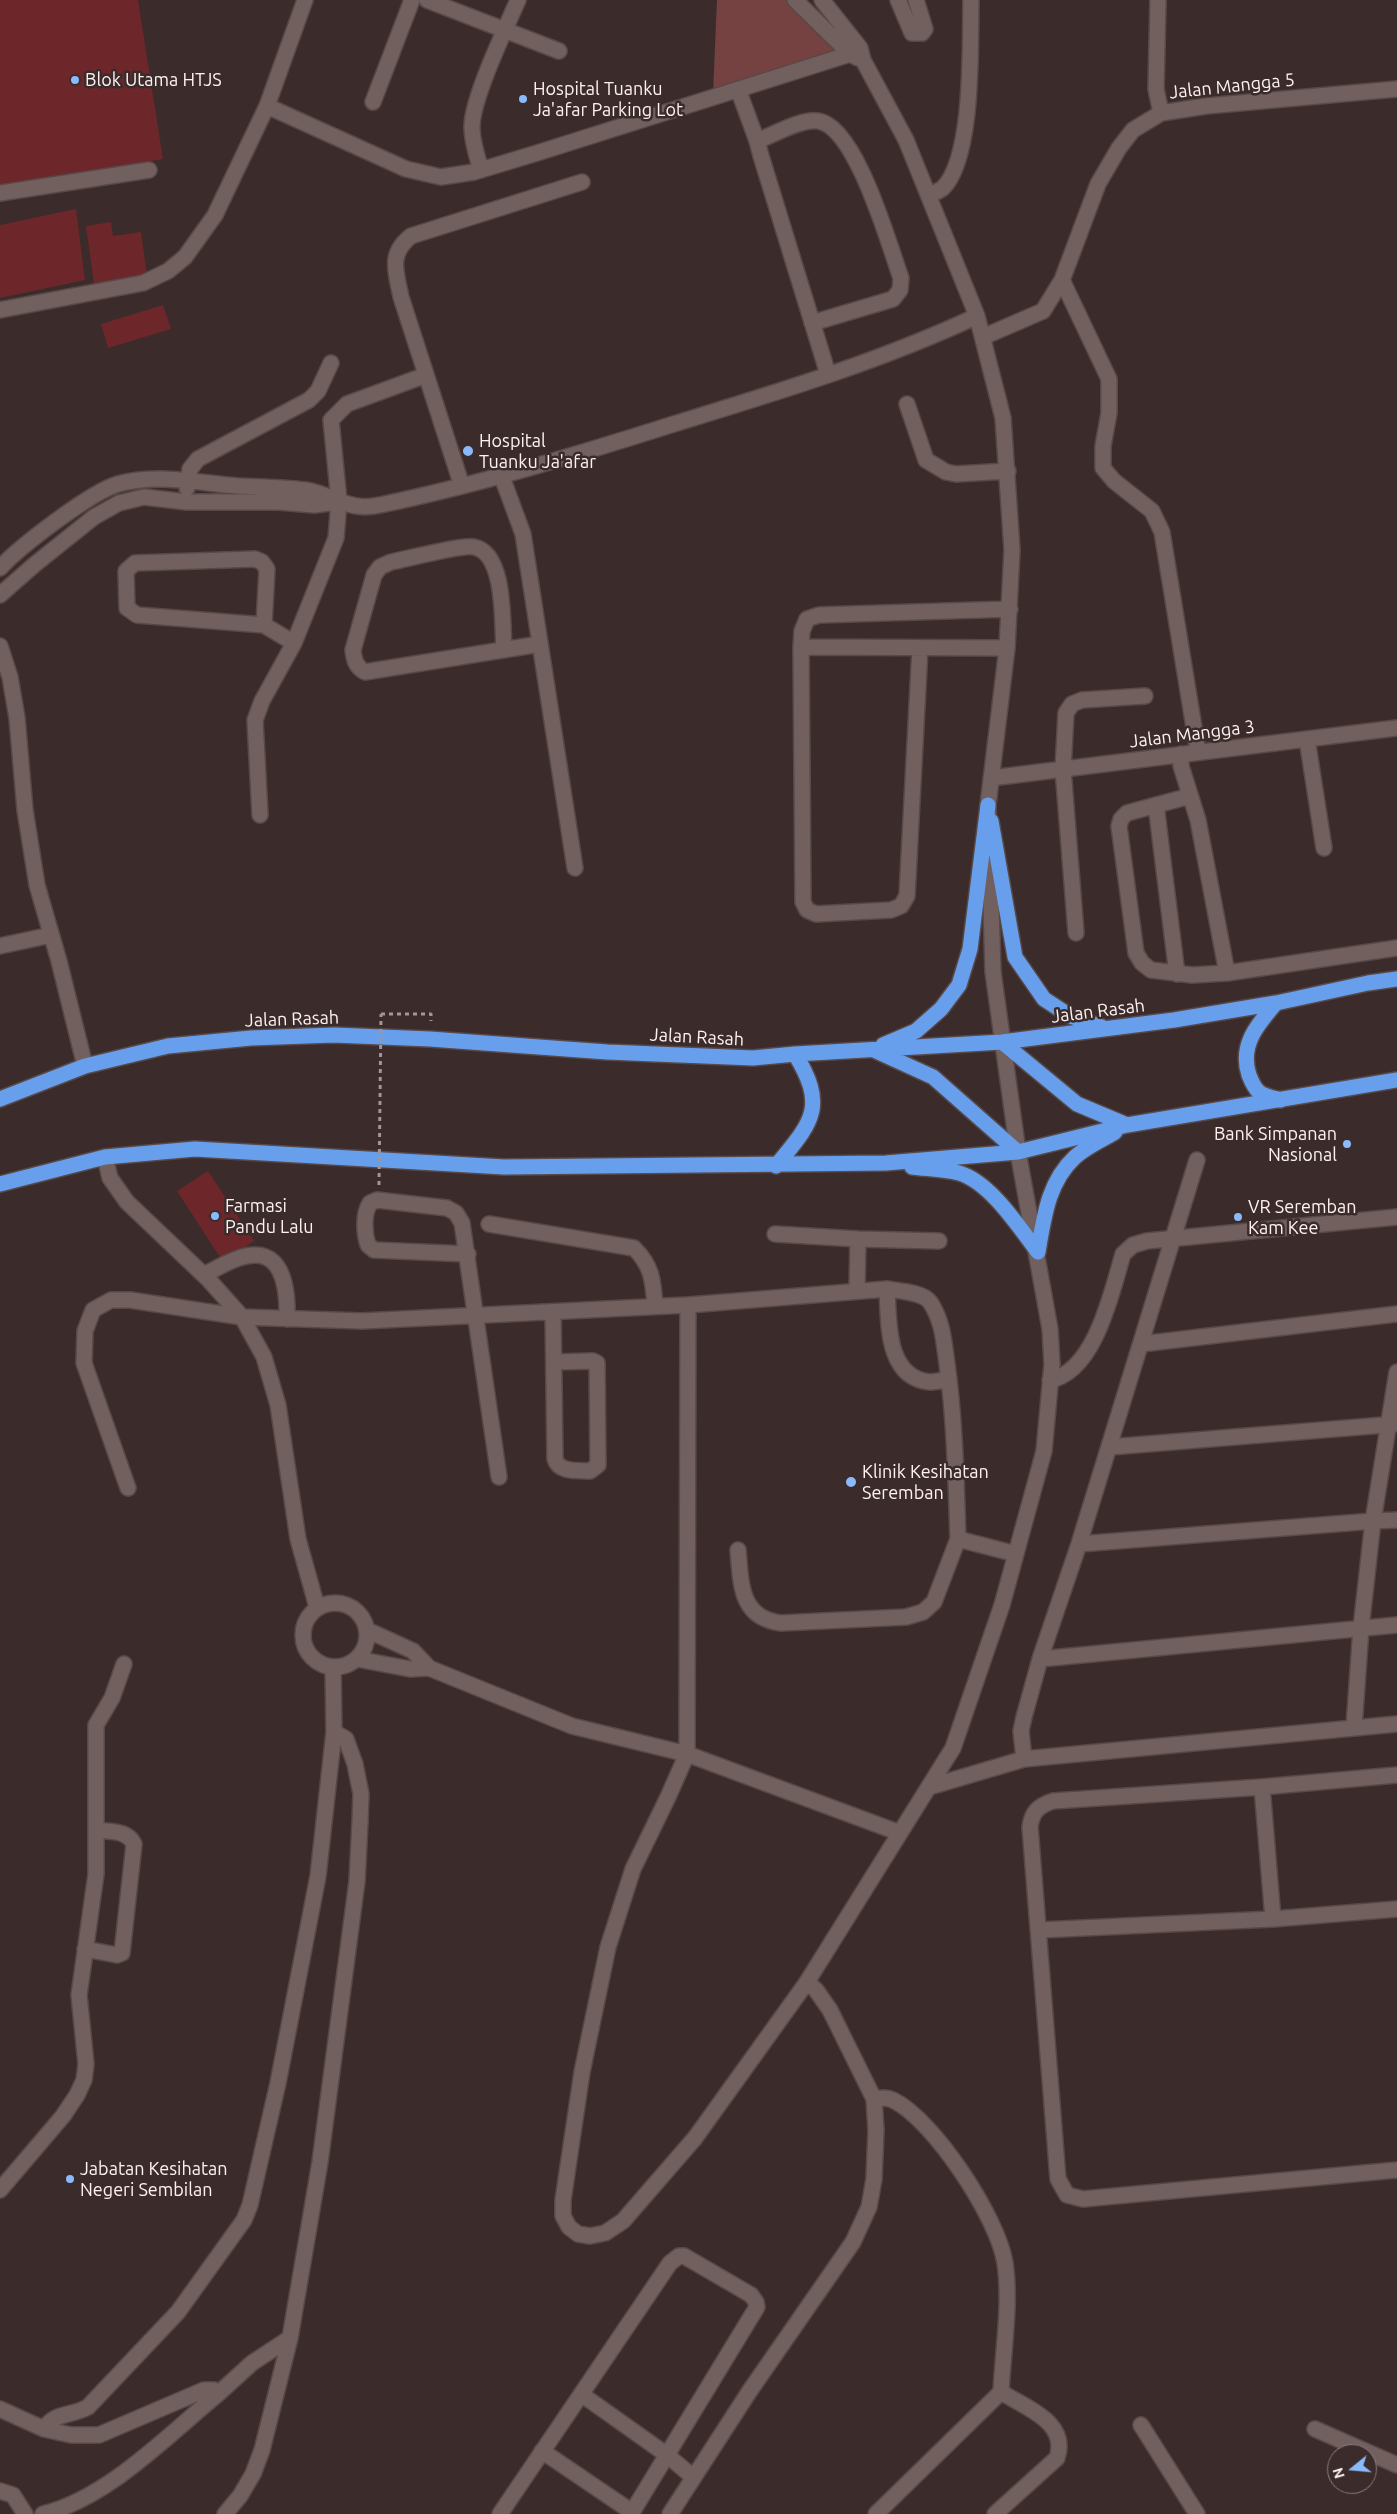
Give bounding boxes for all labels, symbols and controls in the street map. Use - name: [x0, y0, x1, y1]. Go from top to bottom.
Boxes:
- place label: Blok Utama HTJS: [85, 69, 222, 91]
- street label: Jalan Mangga 5: [1168, 69, 1296, 103]
- marker: Blok Utama HTJS: [69, 74, 81, 86]
- place label: Hospital Tuanku Ja'afar Parking Lot: [533, 78, 683, 120]
- marker: Hospital Tuanku Ja'afar Parking Lot: [517, 93, 529, 105]
- place label: Hospital Tuanku Ja'afar: [479, 430, 596, 472]
- marker: Hospital Tuanku Ja'afar: [461, 444, 475, 458]
- street label: Jalan Mangga 3: [1128, 716, 1256, 752]
- street label: Jalan Rasah: [1050, 995, 1146, 1027]
- street label: Jalan Rasah: [245, 1007, 339, 1031]
- street label: Jalan Rasah: [649, 1024, 745, 1050]
- place label: Bank Simpanan Nasional: [1214, 1123, 1337, 1166]
- marker: Bank Simpanan Nasional: [1341, 1138, 1353, 1150]
- place label: Farmasi Pandu Lalu: [225, 1195, 313, 1238]
- place label: VR Seremban Kam Kee: [1248, 1196, 1356, 1238]
- marker: Farmasi Pandu Lalu: [209, 1210, 221, 1222]
- marker: VR Seremban Kam Kee: [1232, 1211, 1244, 1223]
- place label: Klinik Kesihatan Seremban: [862, 1461, 989, 1504]
- marker: Klinik Kesihatan Seremban: [844, 1475, 858, 1489]
- place label: Jabatan Kesihatan Negeri Sembilan: [80, 2158, 228, 2200]
- marker: Jabatan Kesihatan Negeri Sembilan: [64, 2173, 76, 2185]
- north arrow: [1327, 2444, 1377, 2494]
- text: N: [1329, 2466, 1348, 2480]

